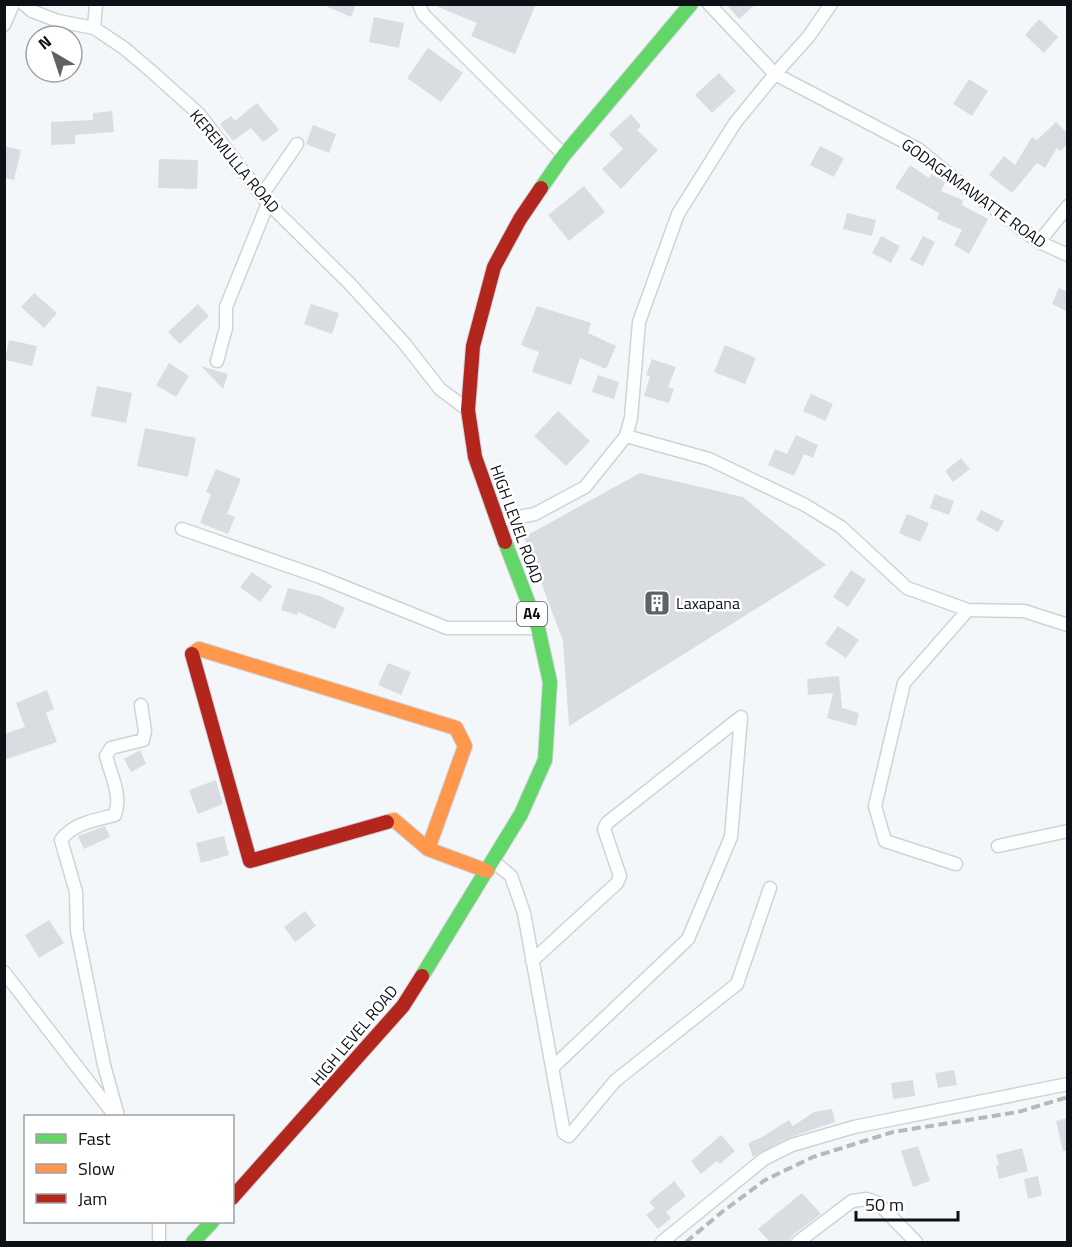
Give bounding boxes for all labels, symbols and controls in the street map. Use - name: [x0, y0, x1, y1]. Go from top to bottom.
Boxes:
- north arrow: [24, 24, 84, 84]
- text: N: [33, 30, 56, 55]
- street label: KEREMULLA ROAD: [184, 104, 286, 218]
- street label: GODAGAMAWATTE ROAD: [897, 132, 1051, 254]
- street label: HIGH LEVEL ROAD: [484, 461, 550, 587]
- building icon: Laxapana: [642, 588, 672, 618]
- place label: Laxapana: [676, 591, 740, 615]
- road number: A4: [517, 602, 547, 626]
- street label: HIGH LEVEL ROAD: [305, 979, 403, 1091]
- legend: [24, 1115, 234, 1223]
- text: Fast: [78, 1125, 111, 1152]
- text: Slow: [78, 1155, 115, 1182]
- scale bar: [856, 1184, 958, 1222]
- text: Jam: [78, 1185, 107, 1212]
- text: 50 m: [865, 1191, 904, 1218]

